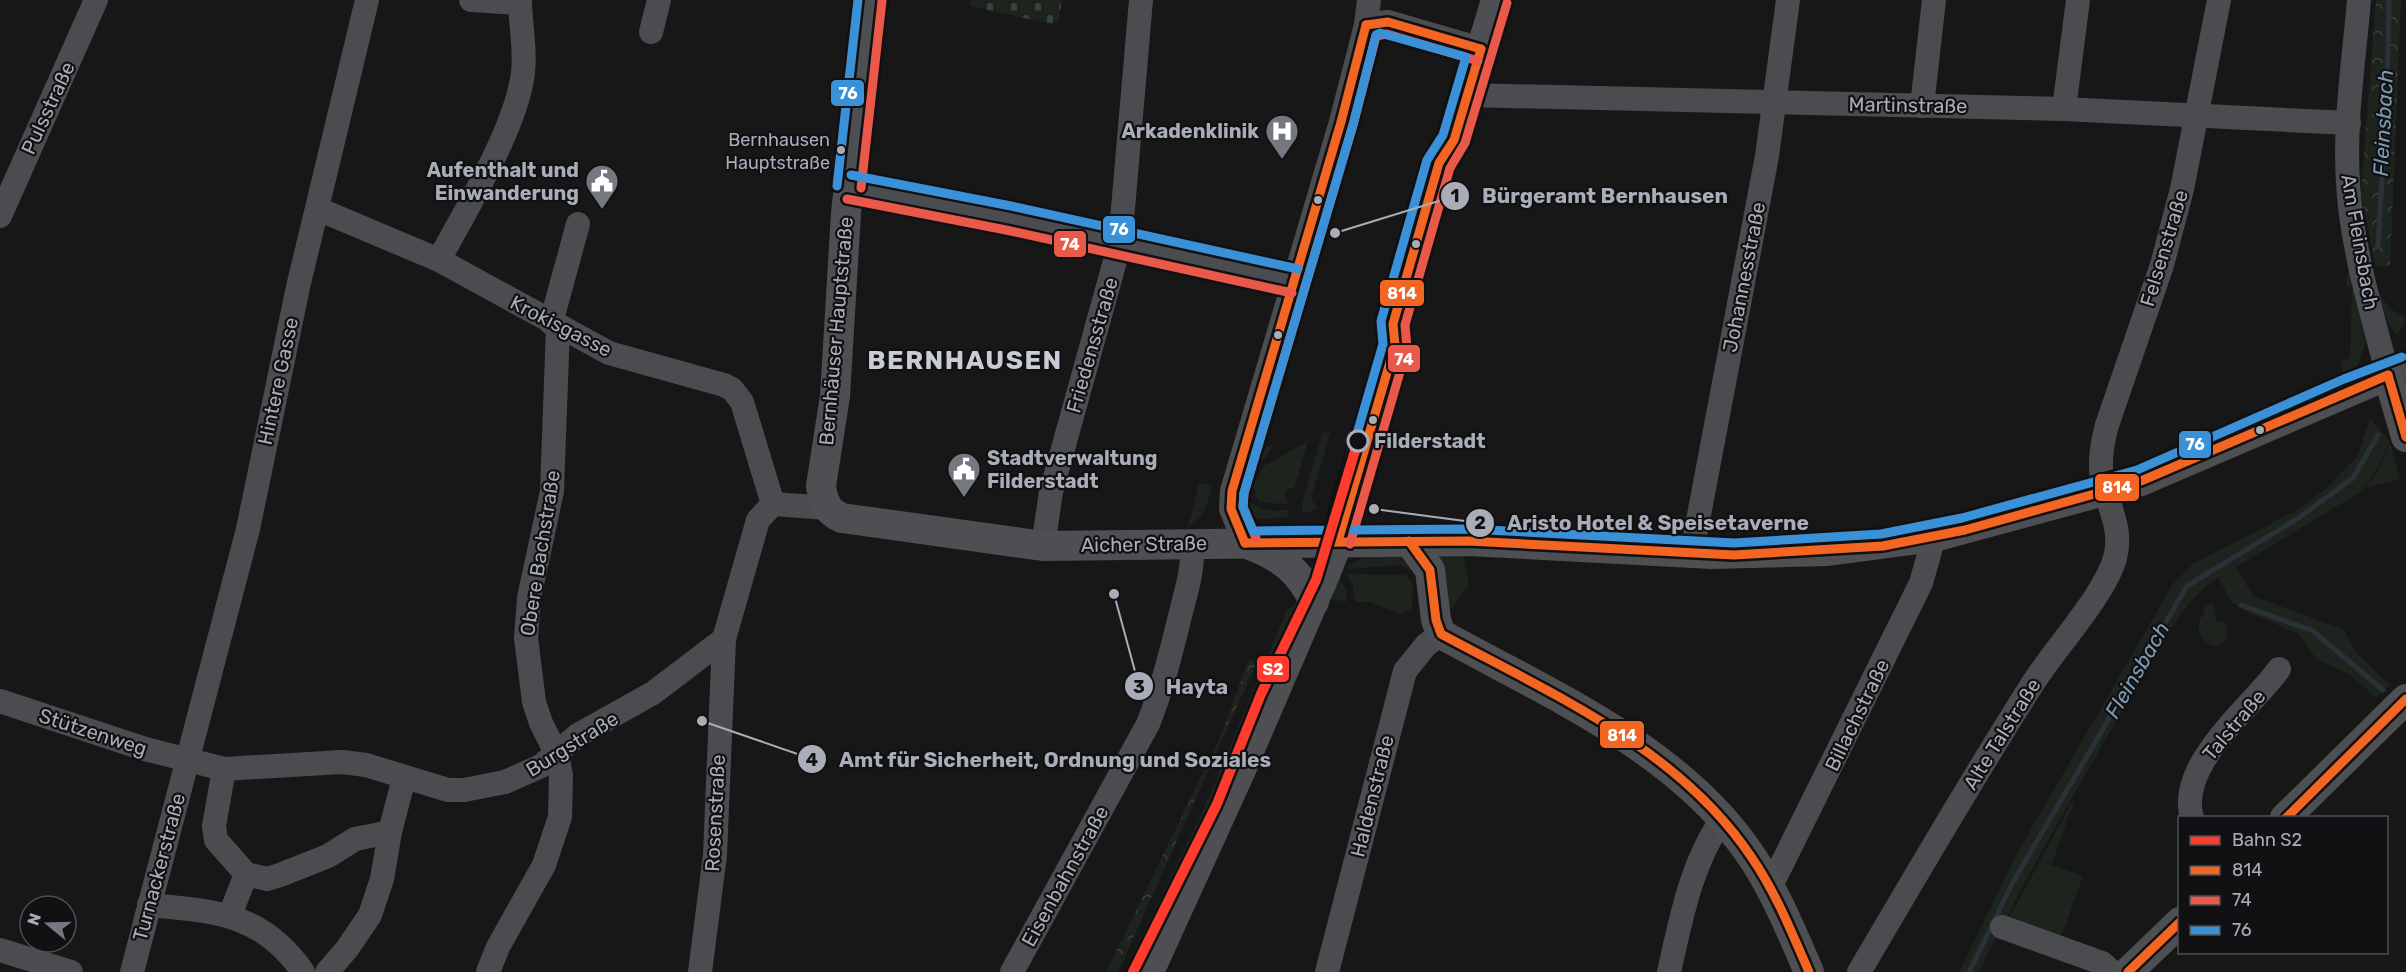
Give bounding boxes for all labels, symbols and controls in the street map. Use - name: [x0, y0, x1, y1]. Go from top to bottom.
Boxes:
- street label: Pulsstraße: [16, 58, 80, 158]
- water label: Fleinsbach: [2368, 69, 2398, 177]
- line badge: 76: [830, 79, 865, 107]
- text: 76: [838, 84, 858, 103]
- street label: Martinstraße: [1848, 92, 1968, 118]
- hospital icon: Arkadenklinik: [1264, 113, 1300, 160]
- place label: Arkadenklinik: [1122, 119, 1259, 143]
- place label: Bernhausen Hauptstraße: [725, 129, 830, 174]
- marker: Bernhausen Hauptstraße: [835, 144, 847, 156]
- place label: Aufenthalt und Einwanderung: [427, 158, 579, 205]
- public building icon: Aufenthalt und Einwanderung: [584, 163, 620, 210]
- street label: Am Fleinsbach: [2336, 172, 2384, 312]
- callout: Bürgeramt Bernhausen: [1440, 176, 1740, 215]
- text: Bürgeramt Bernhausen: [1482, 183, 1728, 208]
- text: 1: [1451, 185, 1459, 207]
- street label: Felsenstraße: [2135, 187, 2193, 309]
- unlabelled marker: [1312, 194, 1324, 206]
- street label: Johannesstraße: [1718, 200, 1770, 354]
- line badge: 76: [1102, 215, 1136, 244]
- street label: Bernhäuser Hauptstraße: [814, 216, 858, 446]
- text: 76: [1109, 220, 1129, 239]
- line badge: 74: [1053, 230, 1087, 258]
- text: 74: [1060, 235, 1080, 254]
- unlabelled marker: [1410, 238, 1422, 250]
- street label: Friedensstraße: [1061, 274, 1123, 416]
- line badge: 814: [1379, 279, 1425, 307]
- text: 814: [1387, 284, 1417, 303]
- street label: Krokisgasse: [506, 290, 616, 362]
- street label: Hintere Gasse: [253, 315, 303, 447]
- unlabelled marker: [1272, 329, 1284, 341]
- line badge: 74: [1387, 344, 1421, 373]
- district label: BERNHAUSEN: [867, 345, 1063, 376]
- text: 74: [1394, 350, 1414, 369]
- unlabelled marker: [1367, 414, 1379, 426]
- unlabelled marker: [2254, 424, 2266, 436]
- place label: Filderstadt: [1374, 429, 1486, 453]
- marker: Filderstadt: [1347, 430, 1369, 452]
- line badge: 76: [2178, 430, 2212, 459]
- text: 76: [2185, 435, 2205, 454]
- place label: Stadtverwaltung Filderstadt: [987, 446, 1157, 493]
- public building icon: Stadtverwaltung Filderstadt: [946, 451, 982, 498]
- street label: Obere Bachstraße: [515, 469, 565, 637]
- line badge: 814: [2094, 473, 2140, 502]
- text: 814: [2102, 478, 2132, 497]
- callout: Aristo Hotel & Speisetaverne: [1465, 503, 1821, 542]
- text: Aristo Hotel & Speisetaverne: [1507, 510, 1809, 535]
- text: 2: [1474, 512, 1486, 534]
- street label: Aicher Straße: [1081, 531, 1207, 557]
- water label: Fleinsbach: [2099, 617, 2175, 723]
- line badge: S2: [1256, 655, 1290, 683]
- street label: Billachstraße: [1820, 655, 1894, 775]
- text: S2: [1262, 660, 1284, 679]
- callout: Hayta: [1124, 667, 1240, 706]
- text: Hayta: [1166, 674, 1228, 699]
- street label: Alte Talstraße: [1958, 674, 2046, 794]
- text: 3: [1133, 676, 1145, 698]
- street label: Talstraße: [2197, 685, 2271, 765]
- street label: Stützenweg: [36, 703, 150, 761]
- street label: Burgstraße: [521, 706, 623, 782]
- line badge: 814: [1599, 720, 1645, 749]
- text: 814: [1607, 726, 1637, 745]
- street label: Haldenstraße: [1345, 733, 1399, 859]
- callout: Amt für Sicherheit, Ordnung und Soziales: [797, 740, 1283, 779]
- text: Amt für Sicherheit, Ordnung und Soziales: [839, 747, 1271, 772]
- text: 4: [806, 749, 818, 771]
- street label: Rosenstraße: [700, 754, 730, 872]
- street label: Turnackerstraße: [128, 791, 190, 943]
- street label: Eisenbahnstraße: [1016, 801, 1114, 951]
- legend: [2178, 816, 2388, 954]
- text: Bahn S2: [2232, 829, 2302, 851]
- text: 814: [2232, 859, 2262, 881]
- text: 74: [2232, 889, 2252, 911]
- north arrow: [18, 894, 78, 954]
- text: N: [23, 911, 45, 928]
- text: 76: [2232, 919, 2252, 941]

